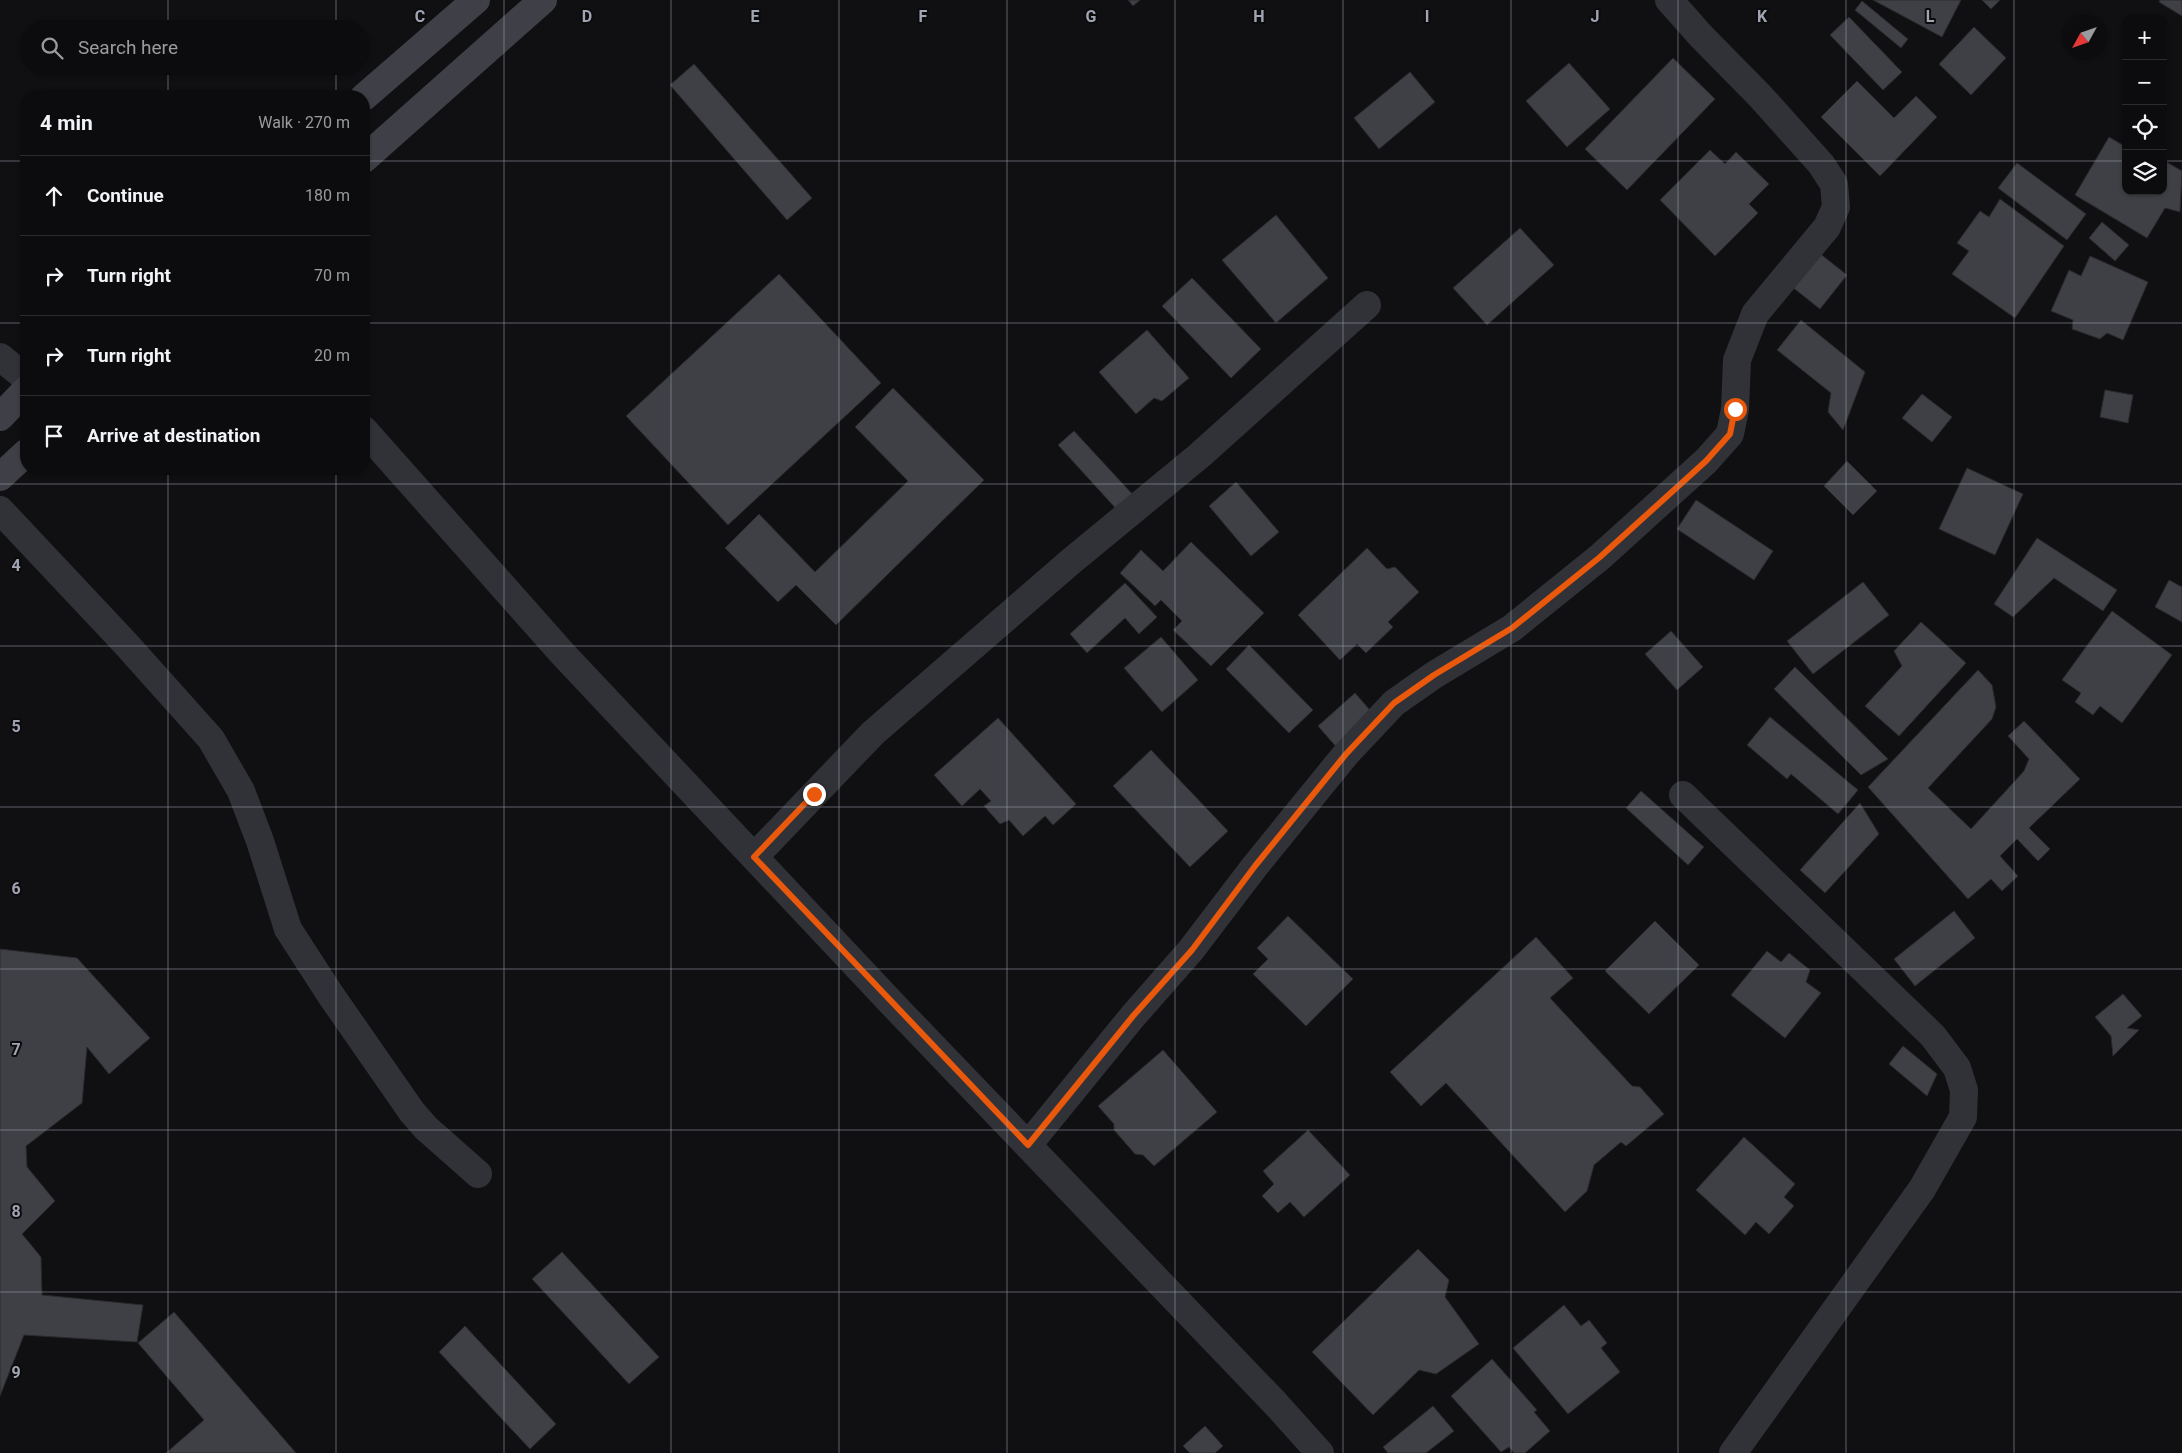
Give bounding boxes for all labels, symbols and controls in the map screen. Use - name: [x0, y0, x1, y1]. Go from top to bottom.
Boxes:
- text: C: [415, 7, 425, 26]
- text: D: [582, 7, 592, 26]
- text: E: [751, 7, 760, 26]
- text: F: [919, 7, 928, 26]
- text: G: [1086, 7, 1097, 26]
- text: H: [1253, 7, 1265, 26]
- text: I: [1425, 7, 1429, 26]
- text: J: [1591, 7, 1599, 26]
- text: K: [1757, 7, 1768, 26]
- text: L: [1926, 7, 1935, 26]
- north arrow: [2062, 15, 2107, 60]
- map controls: [2122, 15, 2167, 195]
- button: +: [2122, 15, 2167, 60]
- search box: [20, 20, 370, 75]
- icon: search: [38, 34, 66, 62]
- text: Search here: [78, 36, 178, 59]
- button: −: [2122, 60, 2167, 105]
- button: locate: [2122, 105, 2167, 150]
- text: 4 min: [40, 111, 93, 135]
- text: Walk · 270 m: [258, 113, 350, 132]
- button: layers: [2122, 150, 2167, 195]
- icon: ahead: [40, 182, 68, 210]
- text: Continue: [87, 184, 164, 207]
- text: 180 m: [305, 186, 350, 205]
- icon: right: [40, 262, 68, 290]
- text: Turn right: [87, 264, 171, 287]
- text: 70 m: [314, 266, 350, 285]
- icon: right: [40, 342, 68, 370]
- text: Turn right: [87, 344, 171, 367]
- text: 20 m: [314, 346, 350, 365]
- route start: [1724, 398, 1747, 421]
- icon: arrive: [40, 422, 68, 450]
- text: Arrive at destination: [87, 424, 260, 447]
- text: 4: [11, 556, 21, 575]
- text: 5: [11, 717, 21, 736]
- route end: [803, 783, 826, 806]
- text: 6: [11, 879, 21, 898]
- text: 7: [11, 1040, 21, 1059]
- text: 8: [11, 1202, 21, 1221]
- text: 9: [11, 1363, 21, 1382]

